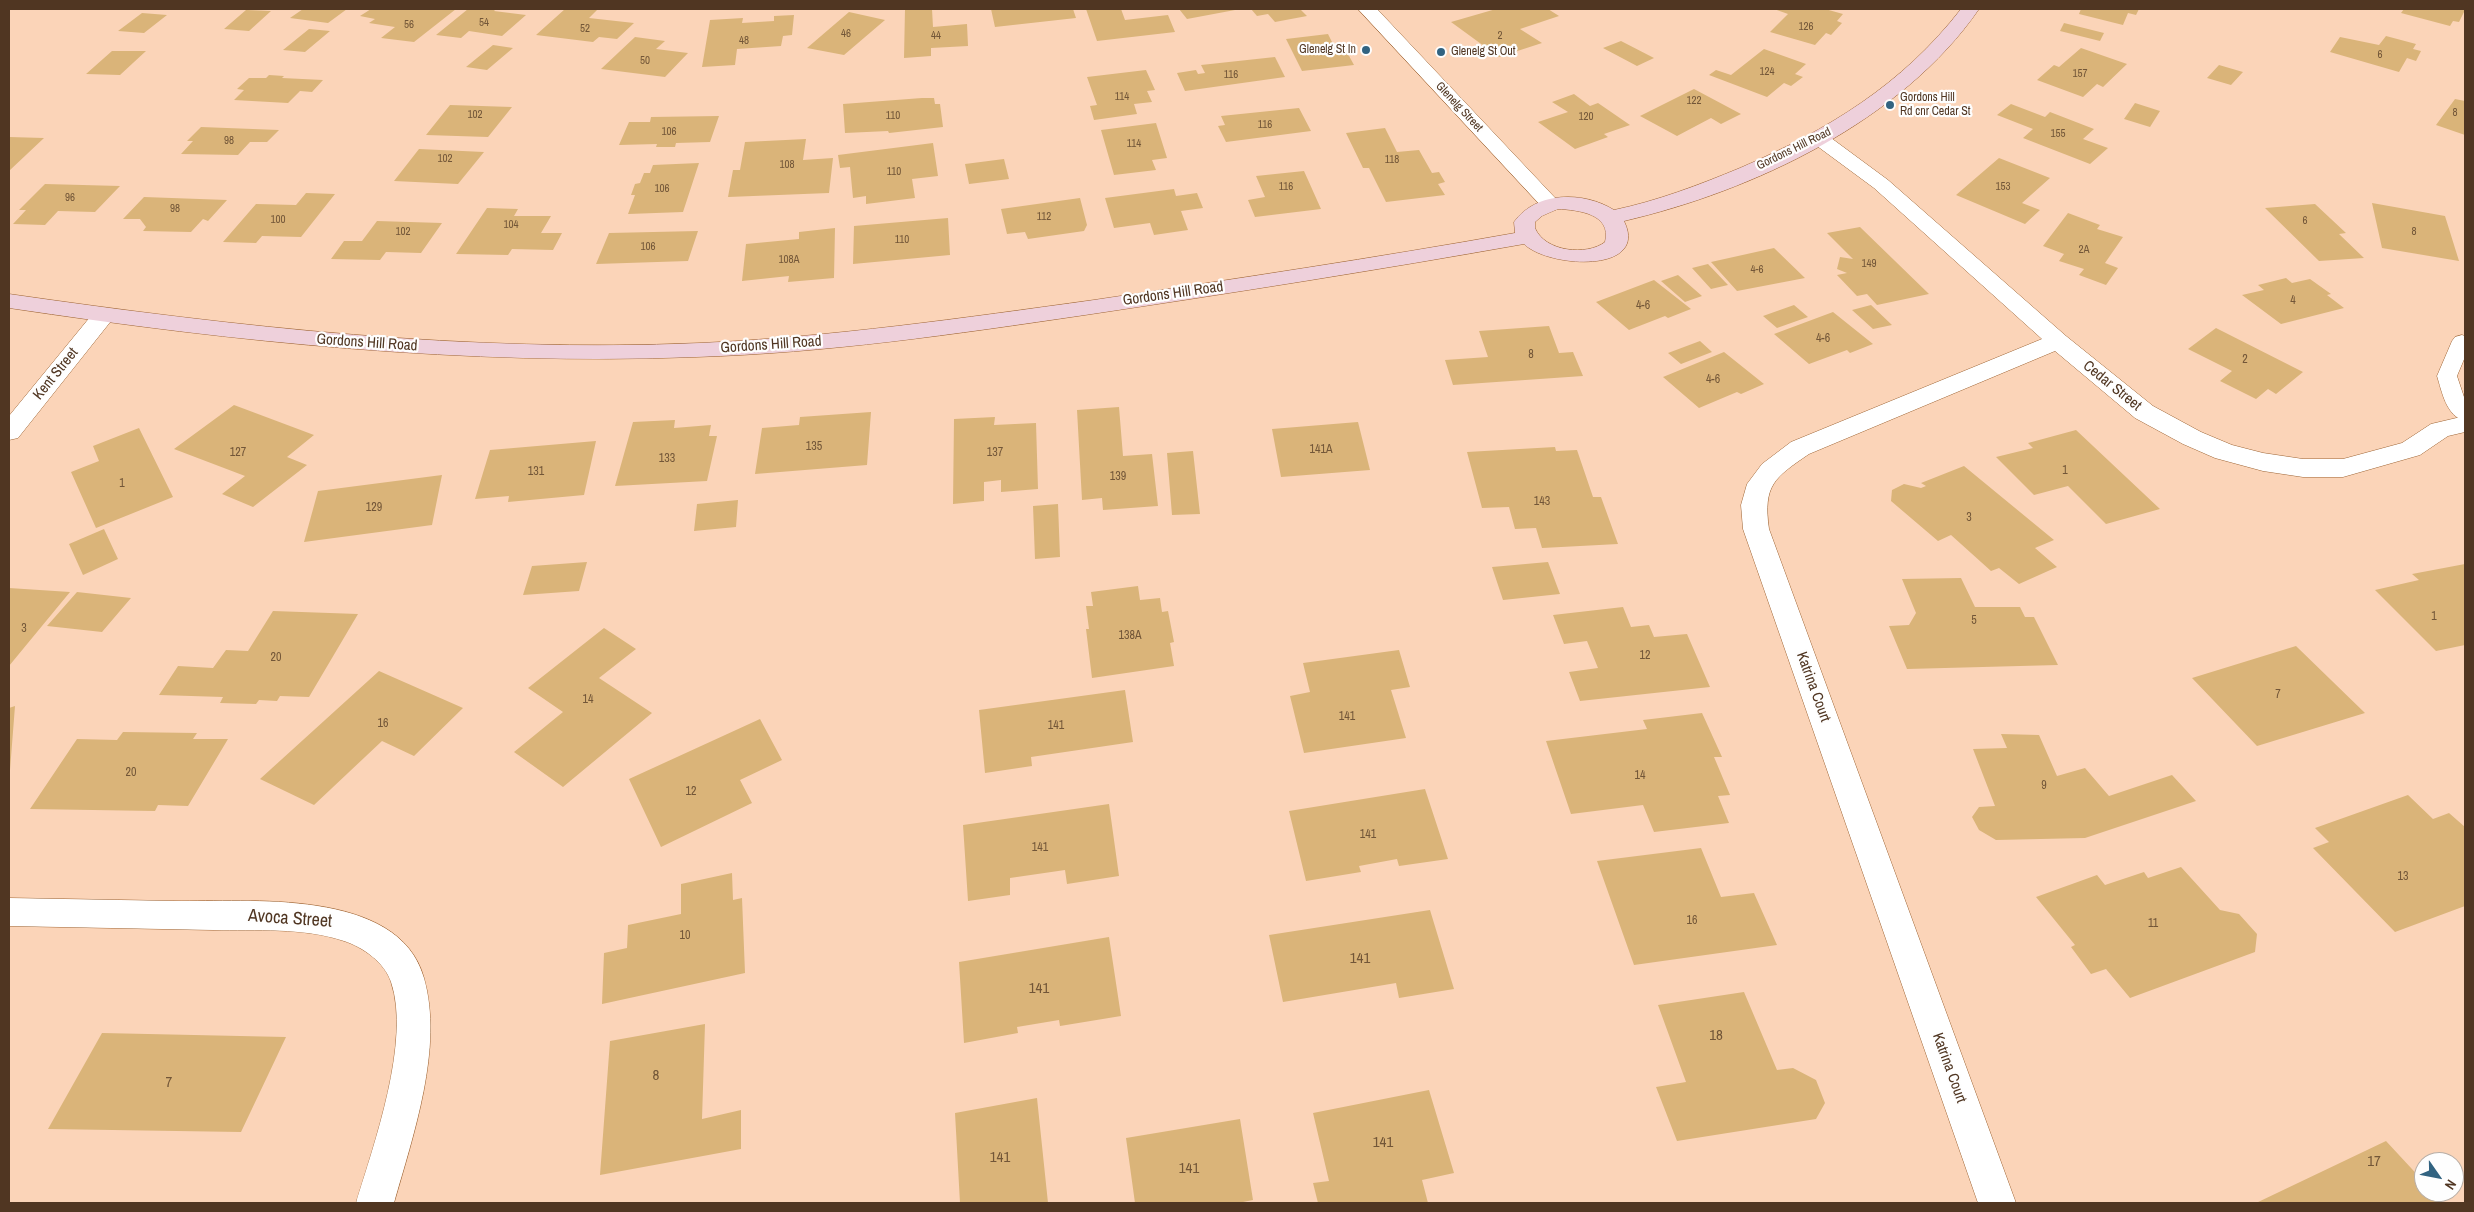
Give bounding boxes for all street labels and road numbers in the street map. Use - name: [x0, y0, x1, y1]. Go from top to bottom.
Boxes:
- street label: Glenelg Street: [1432, 79, 1486, 135]
- street label: Gordons Hill Road: [1754, 125, 1834, 173]
- street label: Gordons Hill Road: [1122, 278, 1224, 310]
- street label: Gordons Hill Road: [316, 330, 418, 356]
- street label: Gordons Hill Road: [720, 332, 822, 358]
- street label: Kent Street: [30, 344, 82, 404]
- street label: Cedar Street: [2079, 357, 2145, 415]
- street label: Katrina Court: [1792, 650, 1834, 724]
- street label: Avoca Street: [247, 905, 333, 933]
- street label: Katrina Court: [1928, 1031, 1970, 1105]

